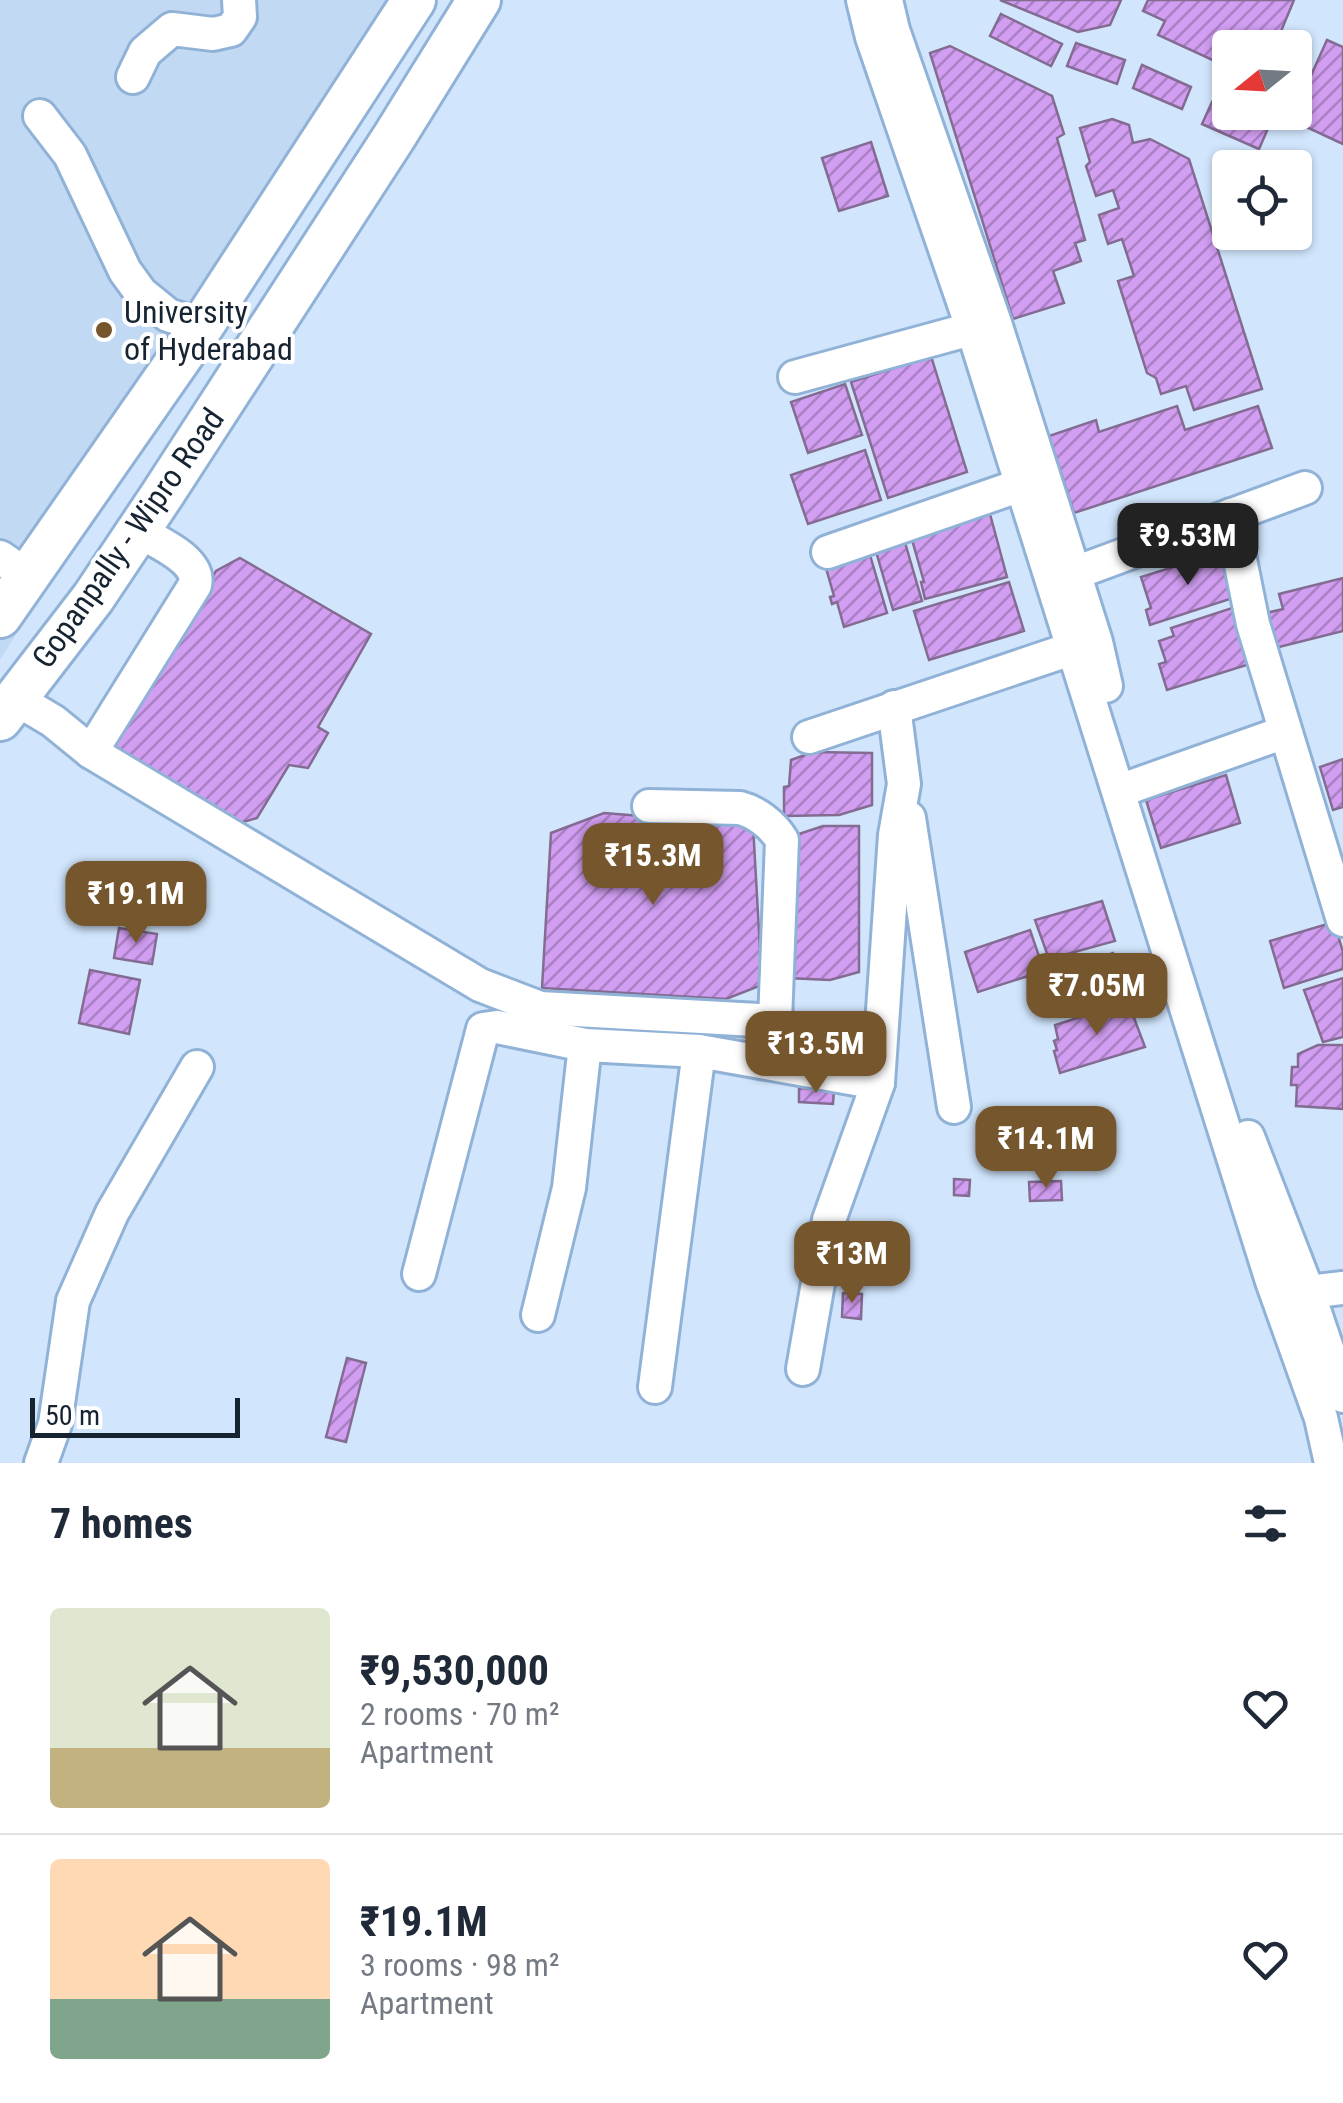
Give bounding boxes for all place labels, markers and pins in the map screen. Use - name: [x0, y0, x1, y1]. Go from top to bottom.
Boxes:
- place label: University of Hyderabad: [124, 293, 293, 368]
- marker: University of Hyderabad: [93, 319, 115, 341]
- pin: ₹9.53M: [1107, 503, 1269, 588]
- pin: ₹15.3M: [572, 823, 734, 908]
- pin: ₹19.1M: [55, 861, 217, 946]
- pin: ₹7.05M: [1016, 953, 1178, 1038]
- pin: ₹13.5M: [735, 1011, 897, 1096]
- pin: ₹14.1M: [965, 1106, 1127, 1191]
- pin: ₹13M: [793, 1221, 911, 1306]

